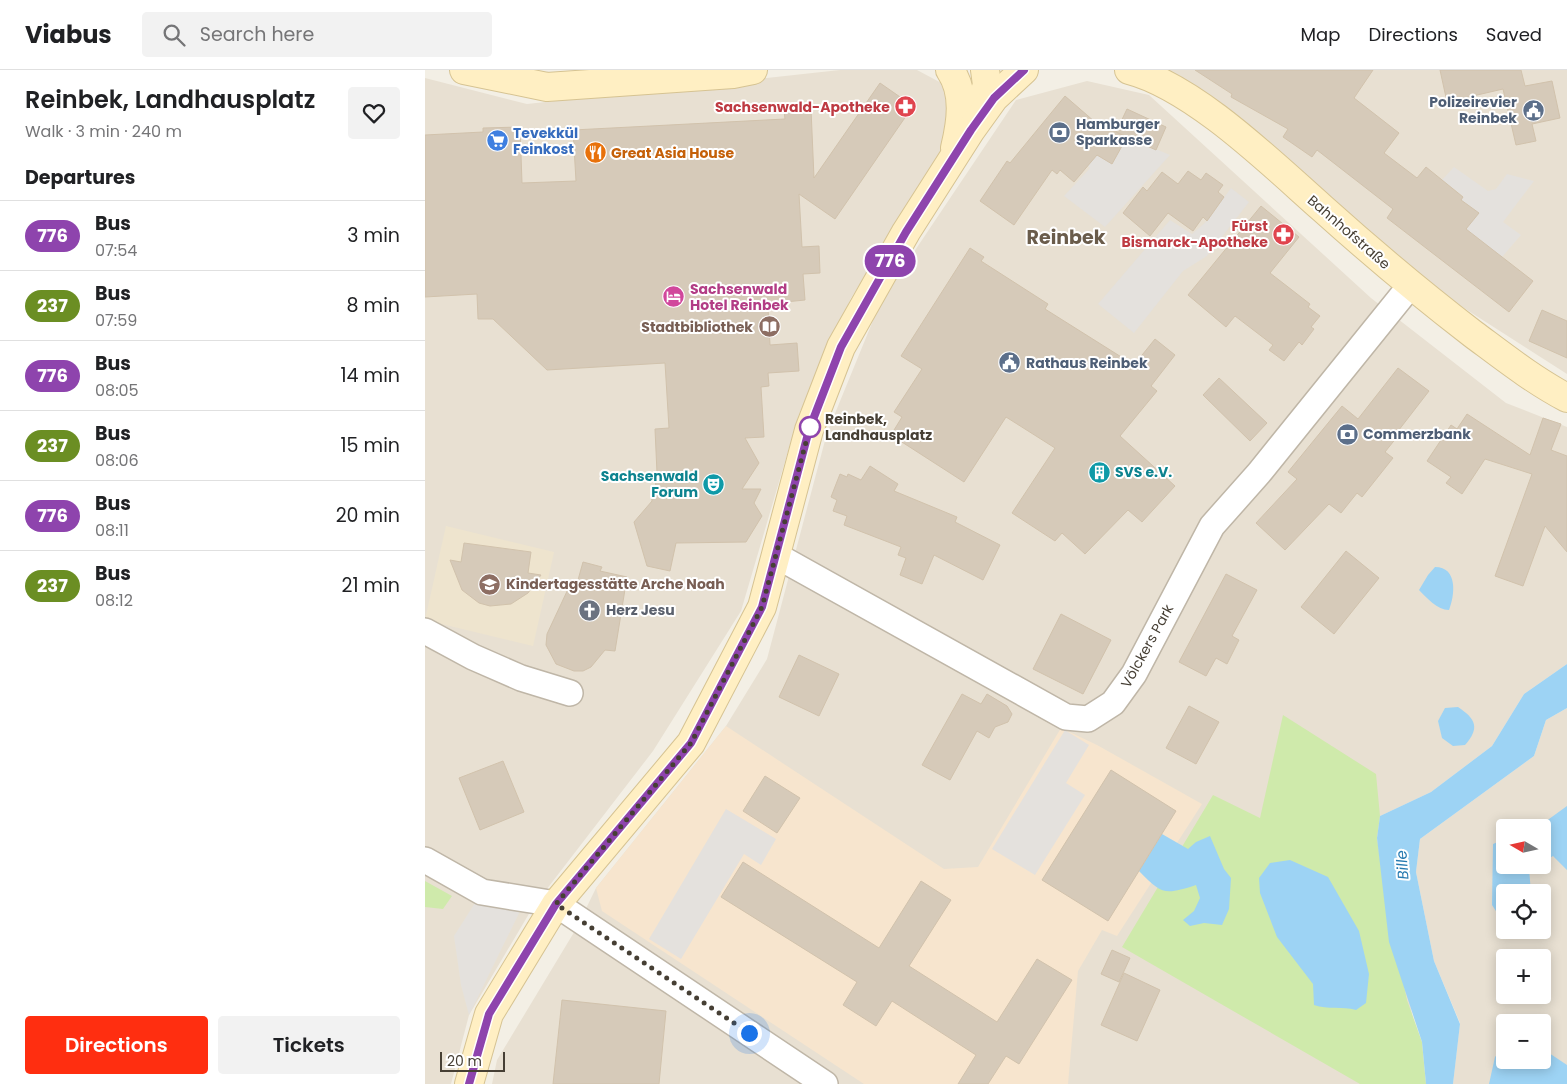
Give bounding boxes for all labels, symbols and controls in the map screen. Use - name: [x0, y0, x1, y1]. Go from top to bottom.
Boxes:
- search box: [142, 12, 492, 57]
- text: Viabus: [25, 18, 112, 51]
- icon: search: [160, 21, 188, 49]
- text: Search here: [200, 21, 314, 48]
- text: Map: [1301, 22, 1340, 47]
- text: Directions: [1368, 22, 1458, 47]
- text: Saved: [1486, 22, 1542, 47]
- text: Reinbek, Landhausplatz: [25, 83, 315, 116]
- button: heart: [348, 87, 400, 139]
- place label: Polizeirevier Reinbek: [1429, 92, 1517, 128]
- pharmacy icon: Sachsenwald-Apotheke: [894, 95, 918, 119]
- place label: Sachsenwald-Apotheke: [715, 97, 890, 117]
- public building icon: Polizeirevier Reinbek: [1521, 98, 1545, 122]
- place label: Hamburger Sparkasse: [1076, 114, 1160, 150]
- text: Walk · 3 min · 240 m: [25, 120, 182, 143]
- bank icon: Hamburger Sparkasse: [1048, 120, 1072, 144]
- place label: Tevekkül Feinkost: [513, 123, 578, 159]
- supermarket icon: Tevekkül Feinkost: [485, 129, 509, 153]
- restaurant icon: Great Asia House: [583, 141, 607, 165]
- place label: Great Asia House: [611, 143, 735, 163]
- text: Departures: [25, 164, 135, 191]
- street label: Bahnhofstraße: [1303, 190, 1395, 274]
- text: Bus: [95, 210, 131, 237]
- place label: Fürst Bismarck-Apotheke: [1122, 216, 1268, 252]
- text: 3 min: [347, 222, 400, 249]
- pharmacy icon: Fürst Bismarck-Apotheke: [1272, 222, 1296, 246]
- text: 776: [37, 223, 68, 248]
- district label: Reinbek: [1027, 224, 1106, 251]
- text: 07:54: [95, 239, 137, 262]
- line badge: 776: [861, 245, 919, 277]
- text: 776: [875, 248, 905, 273]
- place label: Sachsenwald Hotel Reinbek: [690, 279, 789, 315]
- text: Bus: [95, 280, 131, 307]
- hotel icon: Sachsenwald Hotel Reinbek: [662, 285, 686, 309]
- text: 8 min: [347, 292, 400, 319]
- text: 237: [37, 293, 68, 318]
- text: 07:59: [95, 309, 137, 332]
- library icon: Stadtbibliothek: [757, 315, 781, 339]
- place label: Stadtbibliothek: [641, 317, 753, 337]
- text: Bus: [95, 350, 131, 377]
- public building icon: Rathaus Reinbek: [998, 351, 1022, 375]
- place label: Rathaus Reinbek: [1026, 353, 1148, 373]
- text: 14 min: [340, 362, 400, 389]
- text: 776: [37, 363, 68, 388]
- text: 08:05: [95, 379, 139, 402]
- place label: Reinbek, Landhausplatz: [825, 409, 932, 445]
- marker: Reinbek, Landhausplatz: [799, 416, 821, 438]
- text: Bus: [95, 420, 131, 447]
- bank icon: Commerzbank: [1335, 422, 1359, 446]
- place label: Commerzbank: [1363, 424, 1471, 444]
- text: 15 min: [341, 432, 400, 459]
- text: 237: [37, 433, 68, 458]
- text: 08:06: [95, 449, 139, 472]
- building icon: SVS e.V.: [1087, 460, 1111, 484]
- place label: SVS e.V.: [1115, 462, 1172, 482]
- place label: Sachsenwald Forum: [601, 466, 698, 502]
- theatre icon: Sachsenwald Forum: [702, 472, 726, 496]
- text: Bus: [95, 490, 131, 517]
- text: 20 min: [336, 502, 400, 529]
- text: 776: [37, 503, 68, 528]
- text: 08:11: [95, 519, 129, 542]
- text: Bus: [95, 560, 131, 587]
- text: 21 min: [342, 572, 400, 599]
- school or university icon: Kindertagesstätte Arche Noah: [478, 572, 502, 596]
- text: 237: [37, 573, 68, 598]
- place label: Kindertagesstätte Arche Noah: [506, 574, 725, 594]
- text: 08:12: [95, 589, 133, 612]
- church icon: Herz Jesu: [578, 598, 602, 622]
- place label: Herz Jesu: [606, 600, 675, 620]
- street label: Völckers Park: [1116, 600, 1179, 691]
- north arrow: [1496, 819, 1551, 874]
- map controls: [1496, 819, 1551, 1069]
- water label: Bille: [1390, 850, 1414, 880]
- button: locate: [1496, 884, 1551, 939]
- button: +: [1496, 949, 1551, 1004]
- button: −: [1496, 1014, 1551, 1069]
- button: Directions: [25, 1016, 208, 1074]
- button: Tickets: [218, 1016, 400, 1074]
- your location: [737, 1021, 762, 1046]
- scale bar: [440, 1049, 505, 1072]
- text: 20 m: [447, 1051, 482, 1071]

